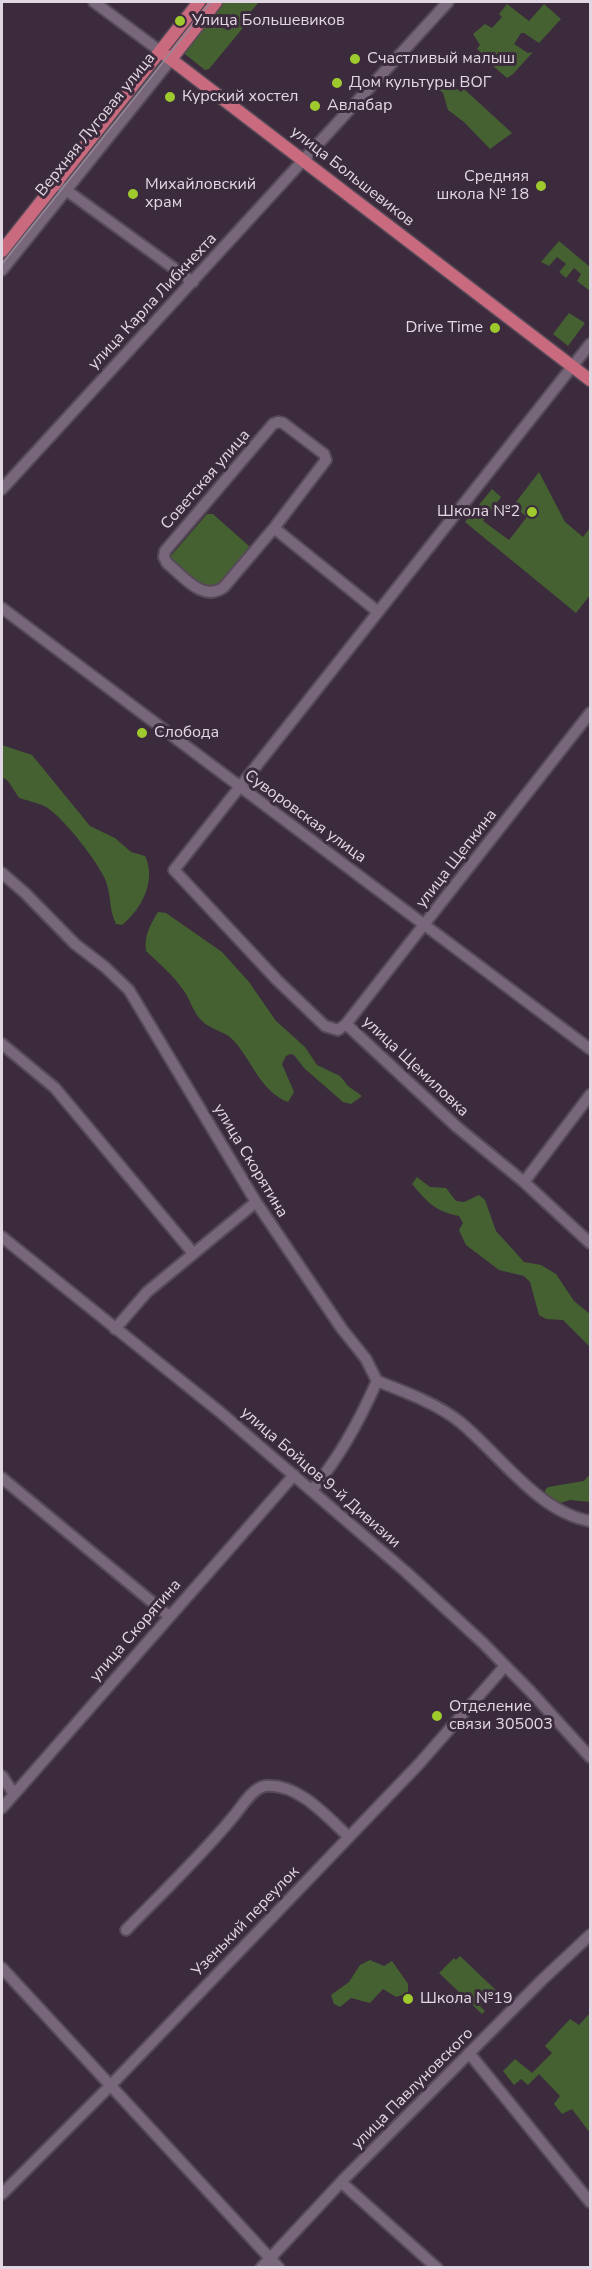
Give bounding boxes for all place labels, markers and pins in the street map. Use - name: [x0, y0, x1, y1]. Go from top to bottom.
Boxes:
- place label: Улица Большевиков: [192, 11, 345, 31]
- marker: Улица Большевиков: [173, 14, 187, 28]
- place label: Счастливый малыш: [367, 49, 515, 69]
- marker: Счастливый малыш: [348, 52, 362, 66]
- place label: Дом культуры ВОГ: [349, 73, 491, 93]
- marker: Дом культуры ВОГ: [330, 76, 344, 90]
- place label: Курский хостел: [182, 87, 298, 107]
- marker: Курский хостел: [163, 90, 177, 104]
- place label: Авлабар: [327, 96, 392, 116]
- marker: Авлабар: [308, 99, 322, 113]
- place label: Средняя школа № 18: [436, 167, 529, 205]
- place label: Михайловский храм: [145, 175, 256, 213]
- marker: Средняя школа № 18: [534, 179, 548, 193]
- marker: Михайловский храм: [126, 187, 140, 201]
- place label: Drive Time: [405, 318, 483, 338]
- marker: Drive Time: [488, 321, 502, 335]
- place label: Школа №2: [437, 502, 520, 522]
- marker: Школа №2: [525, 505, 539, 519]
- place label: Слобода: [154, 723, 219, 743]
- marker: Слобода: [135, 726, 149, 740]
- place label: Отделение связи 305003: [449, 1697, 553, 1735]
- marker: Отделение связи 305003: [430, 1709, 444, 1723]
- place label: Школа №19: [420, 1989, 513, 2009]
- marker: Школа №19: [401, 1992, 415, 2006]

